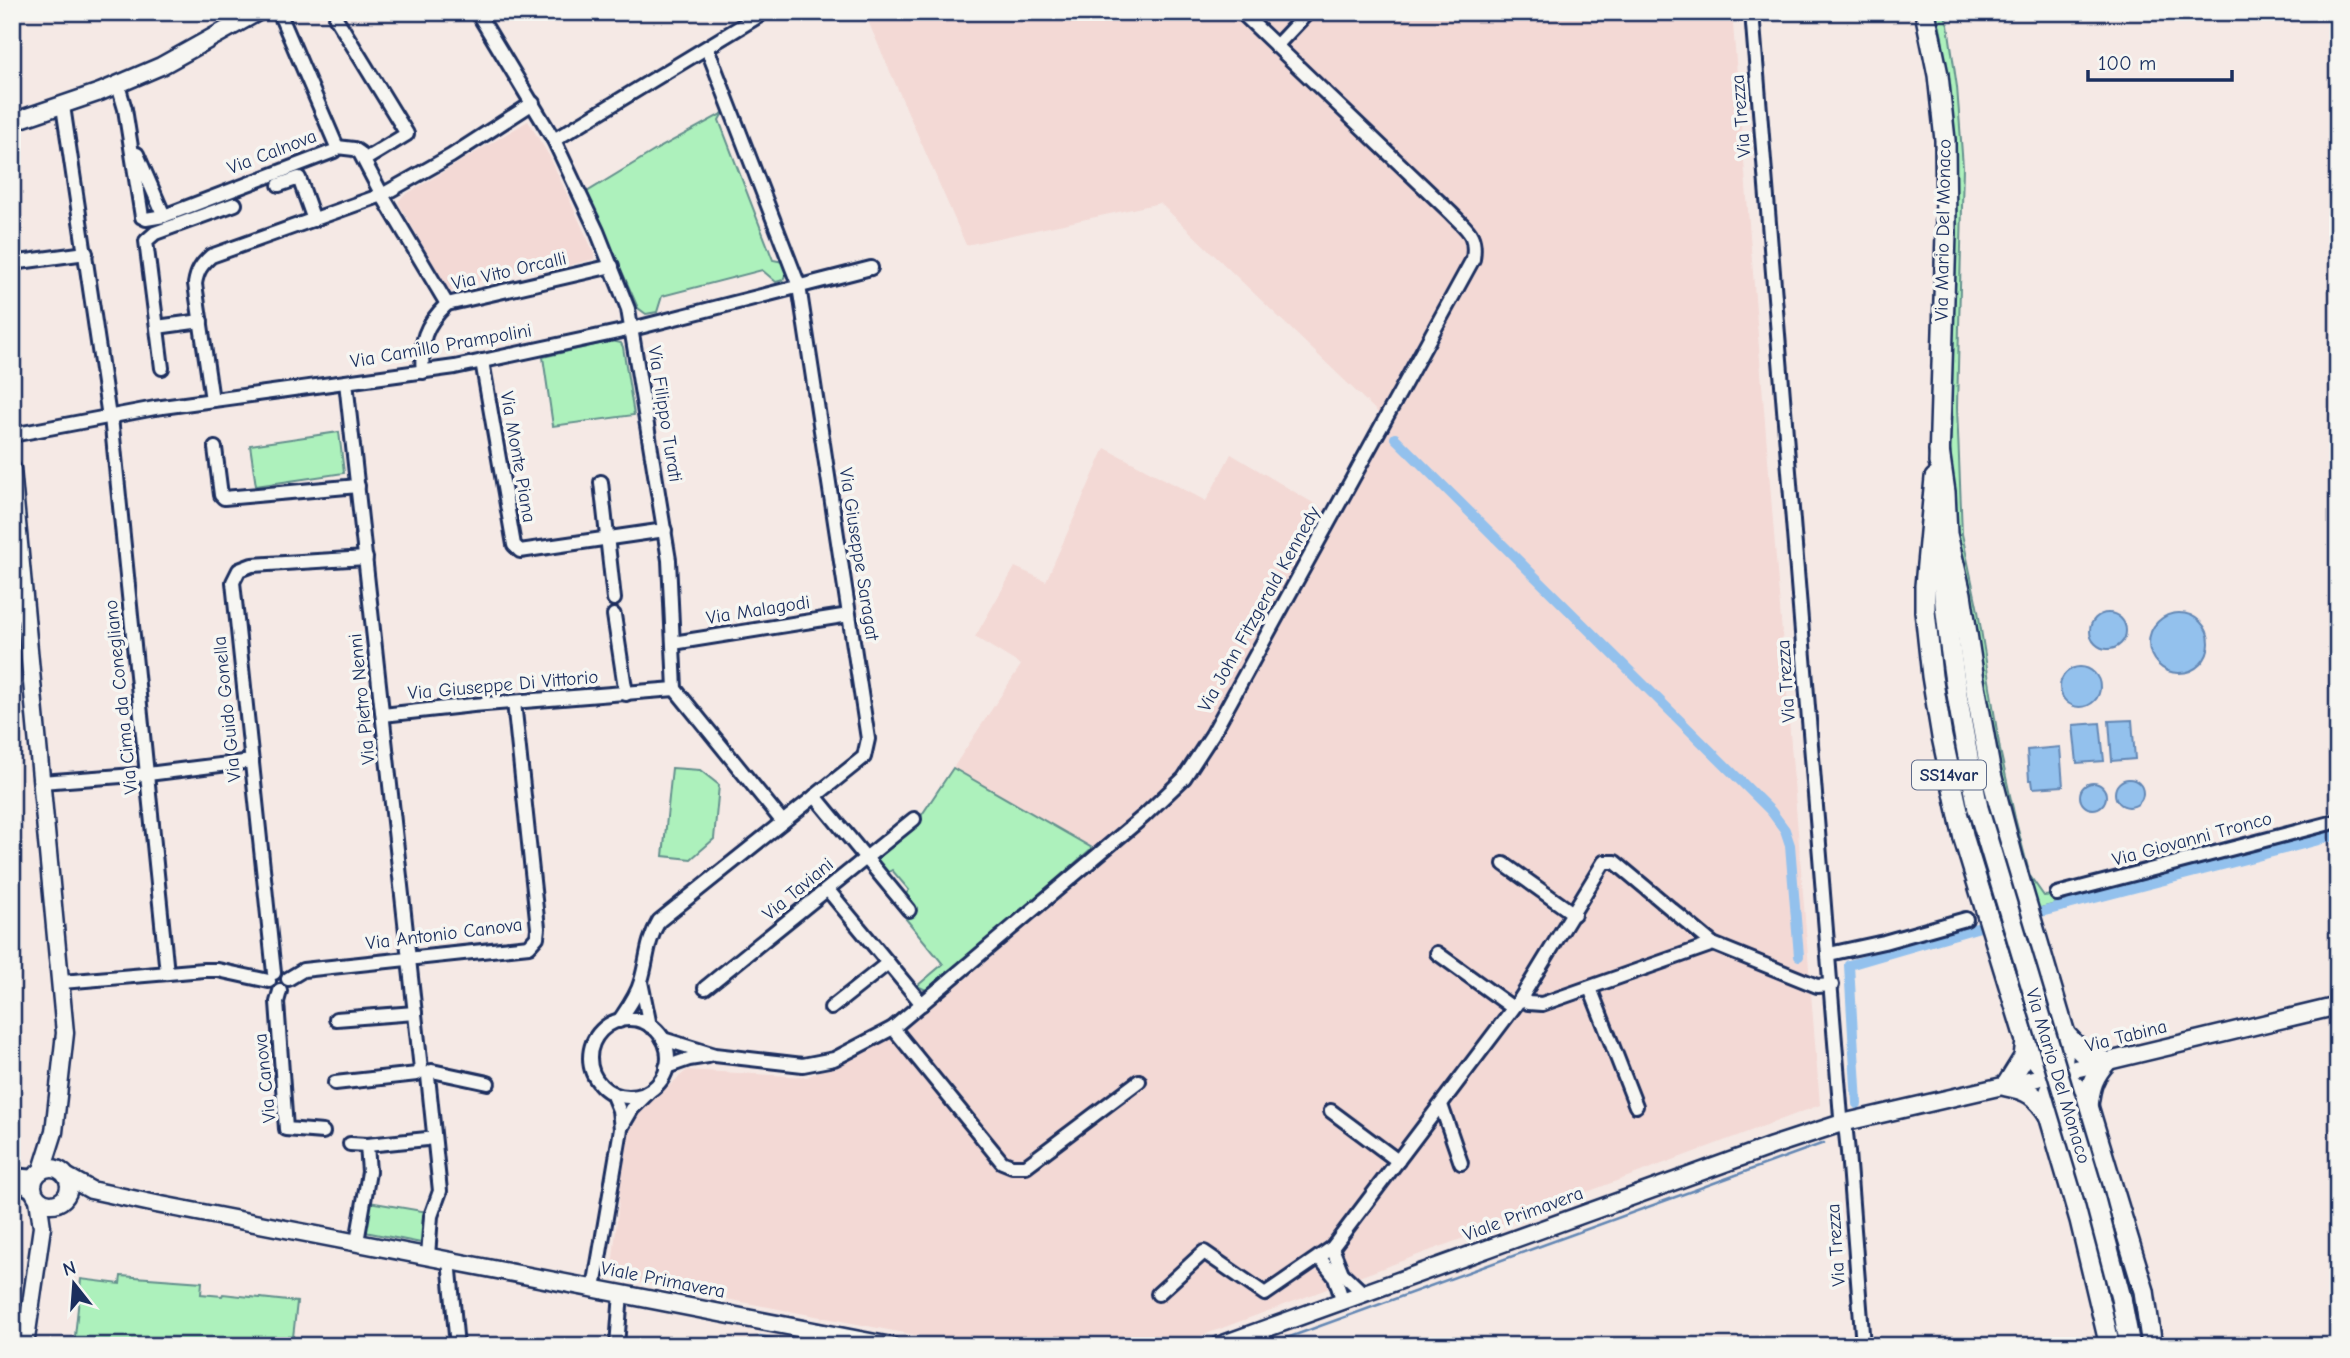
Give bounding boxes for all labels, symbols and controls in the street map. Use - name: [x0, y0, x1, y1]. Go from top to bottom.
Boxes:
- scale bar: [2088, 38, 2231, 82]
- text: 100 m: [2098, 51, 2156, 75]
- street label: Via Trezza: [1726, 74, 1756, 158]
- street label: Via Calnova: [224, 125, 320, 179]
- street label: Via Mario Del Monaco: [1930, 139, 1956, 321]
- street label: Via Vito Orcalli: [449, 247, 569, 295]
- street label: Via Camillo Prampolini: [349, 319, 533, 373]
- street label: Via Filippo Turati: [643, 344, 687, 484]
- street label: Via Monte Piana: [496, 390, 540, 524]
- street label: Via Giuseppe Saragat: [835, 466, 884, 642]
- street label: Via John Fitzgerald Kennedy: [1193, 502, 1325, 716]
- street label: Via Malagodi: [705, 591, 811, 629]
- street label: Via Cima da Conegliano: [100, 599, 142, 795]
- street label: Via Pietro Nenni: [344, 632, 380, 766]
- street label: Via Guido Gonella: [208, 635, 246, 783]
- street label: Via Trezza: [1772, 639, 1800, 723]
- street label: Via Giuseppe Di Vittorio: [407, 666, 599, 704]
- road number: SS14var: [1912, 760, 1986, 790]
- street label: Via Giovanni Tronco: [2110, 807, 2274, 871]
- street label: Via Taviani: [758, 853, 838, 925]
- street label: Via Antonio Canova: [364, 913, 524, 955]
- street label: Via Mario Del Monaco: [2021, 986, 2095, 1166]
- street label: Via Tabina: [2083, 1015, 2169, 1057]
- street label: Via Canova: [249, 1032, 281, 1124]
- street label: Viale Primavera: [1460, 1182, 1586, 1246]
- street label: Via Trezza: [1822, 1203, 1850, 1287]
- north arrow: [38, 1250, 108, 1320]
- text: N: [60, 1256, 78, 1281]
- street label: Viale Primavera: [599, 1257, 727, 1303]

